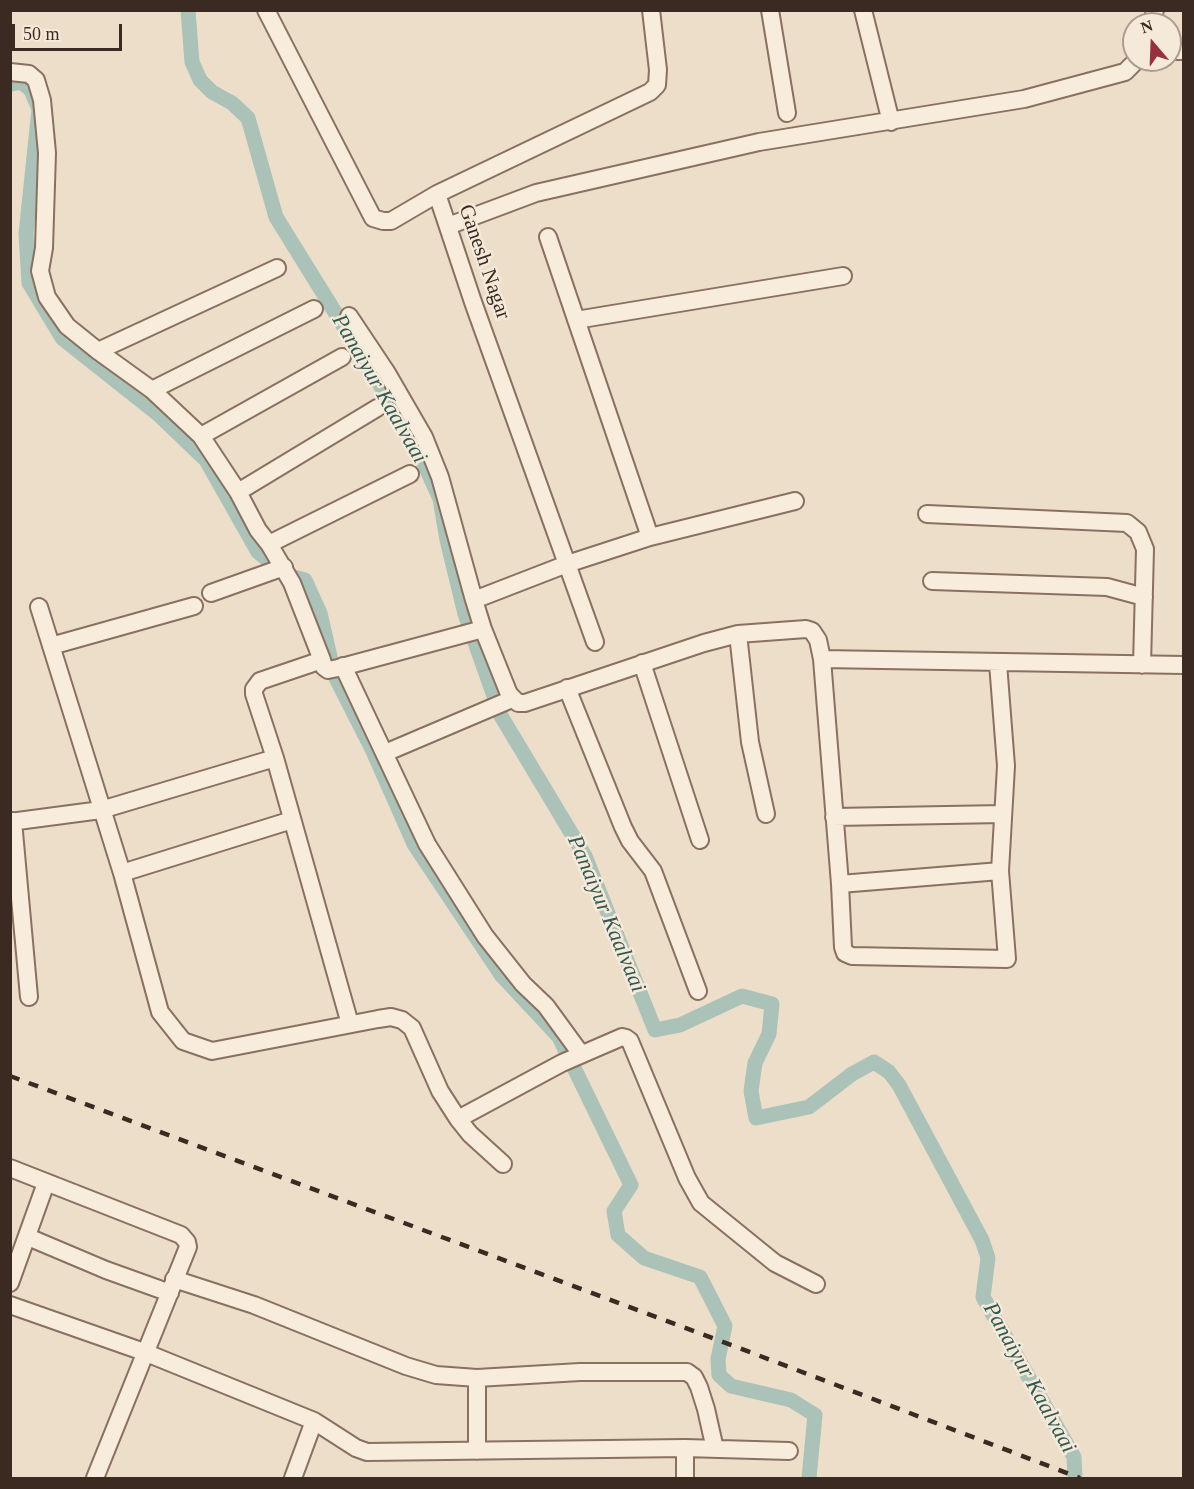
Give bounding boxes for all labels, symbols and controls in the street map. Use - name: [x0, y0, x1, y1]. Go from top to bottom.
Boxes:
- scale bar: [15, 12, 124, 50]
- north arrow: [1122, 12, 1182, 72]
- text: N: [1138, 16, 1155, 36]
- text: 50 m: [23, 24, 60, 44]
- street label: Ganesh Nagar: [453, 201, 515, 323]
- water label: Panaiyur Kaalvaai: [326, 310, 432, 468]
- water label: Panaiyur Kaalvaai: [561, 832, 651, 996]
- water label: Panaiyur Kaalvaai: [977, 1298, 1081, 1458]

